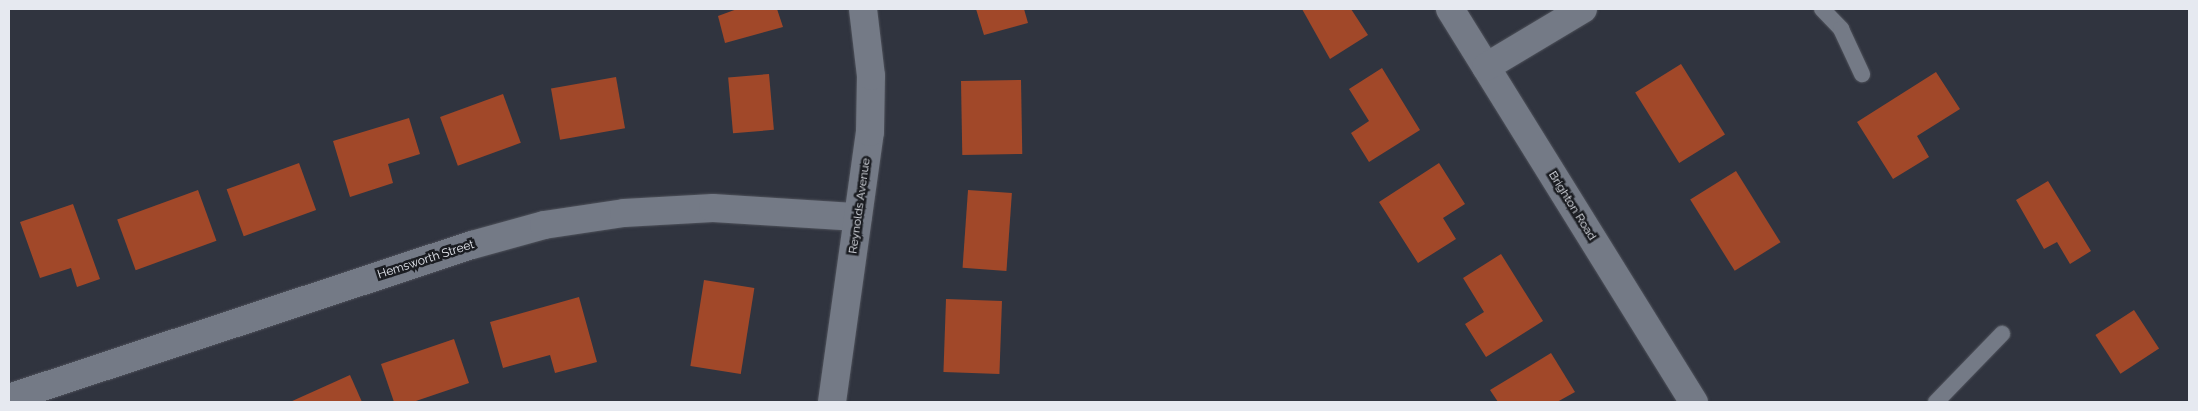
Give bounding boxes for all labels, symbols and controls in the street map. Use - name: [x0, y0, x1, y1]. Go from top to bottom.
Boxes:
- street label: Reynolds Avenue: [846, 157, 874, 255]
- street label: Brighton Road: [1545, 169, 1599, 243]
- street label: Hemsworth Street: [376, 238, 476, 282]

